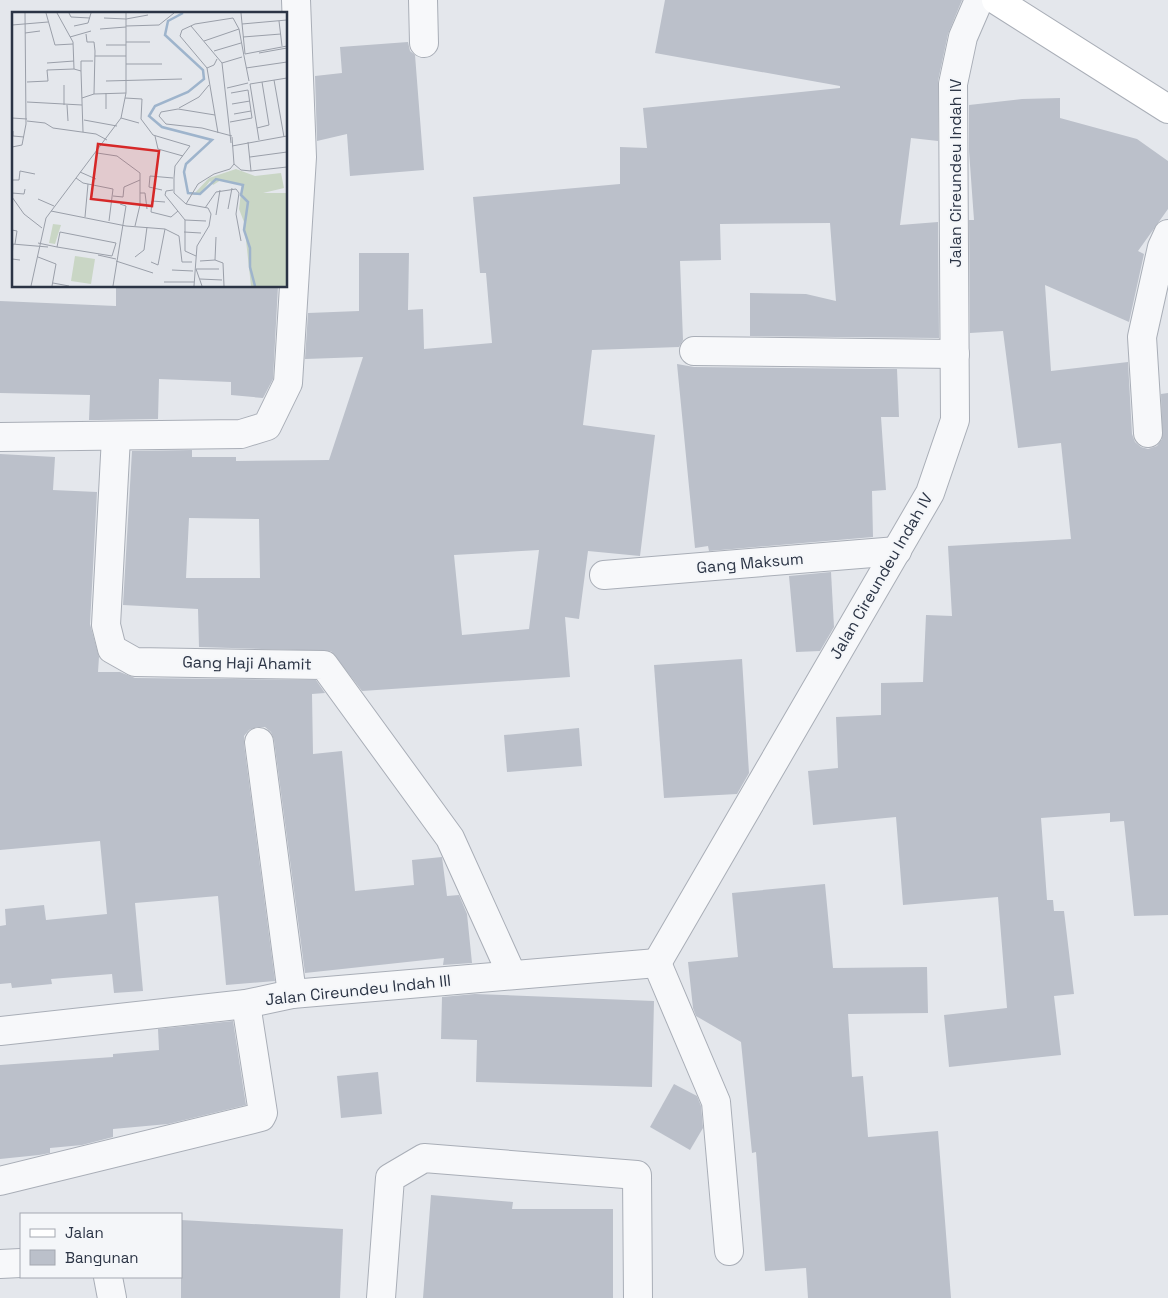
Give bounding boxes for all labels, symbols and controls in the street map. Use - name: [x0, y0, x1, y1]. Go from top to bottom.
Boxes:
- inset map: [12, 12, 288, 288]
- street label: Jalan Cireundeu Indah IV: [945, 78, 966, 267]
- street label: Jalan Cireundeu Indah IV: [825, 489, 937, 663]
- street label: Gang Maksum: [696, 548, 804, 578]
- street label: Gang Haji Ahamit: [182, 651, 312, 675]
- street label: Jalan Cireundeu Indah III: [264, 970, 452, 1010]
- legend: [20, 1213, 182, 1278]
- text: Jalan: [65, 1223, 104, 1242]
- text: Bangunan: [65, 1248, 139, 1267]

